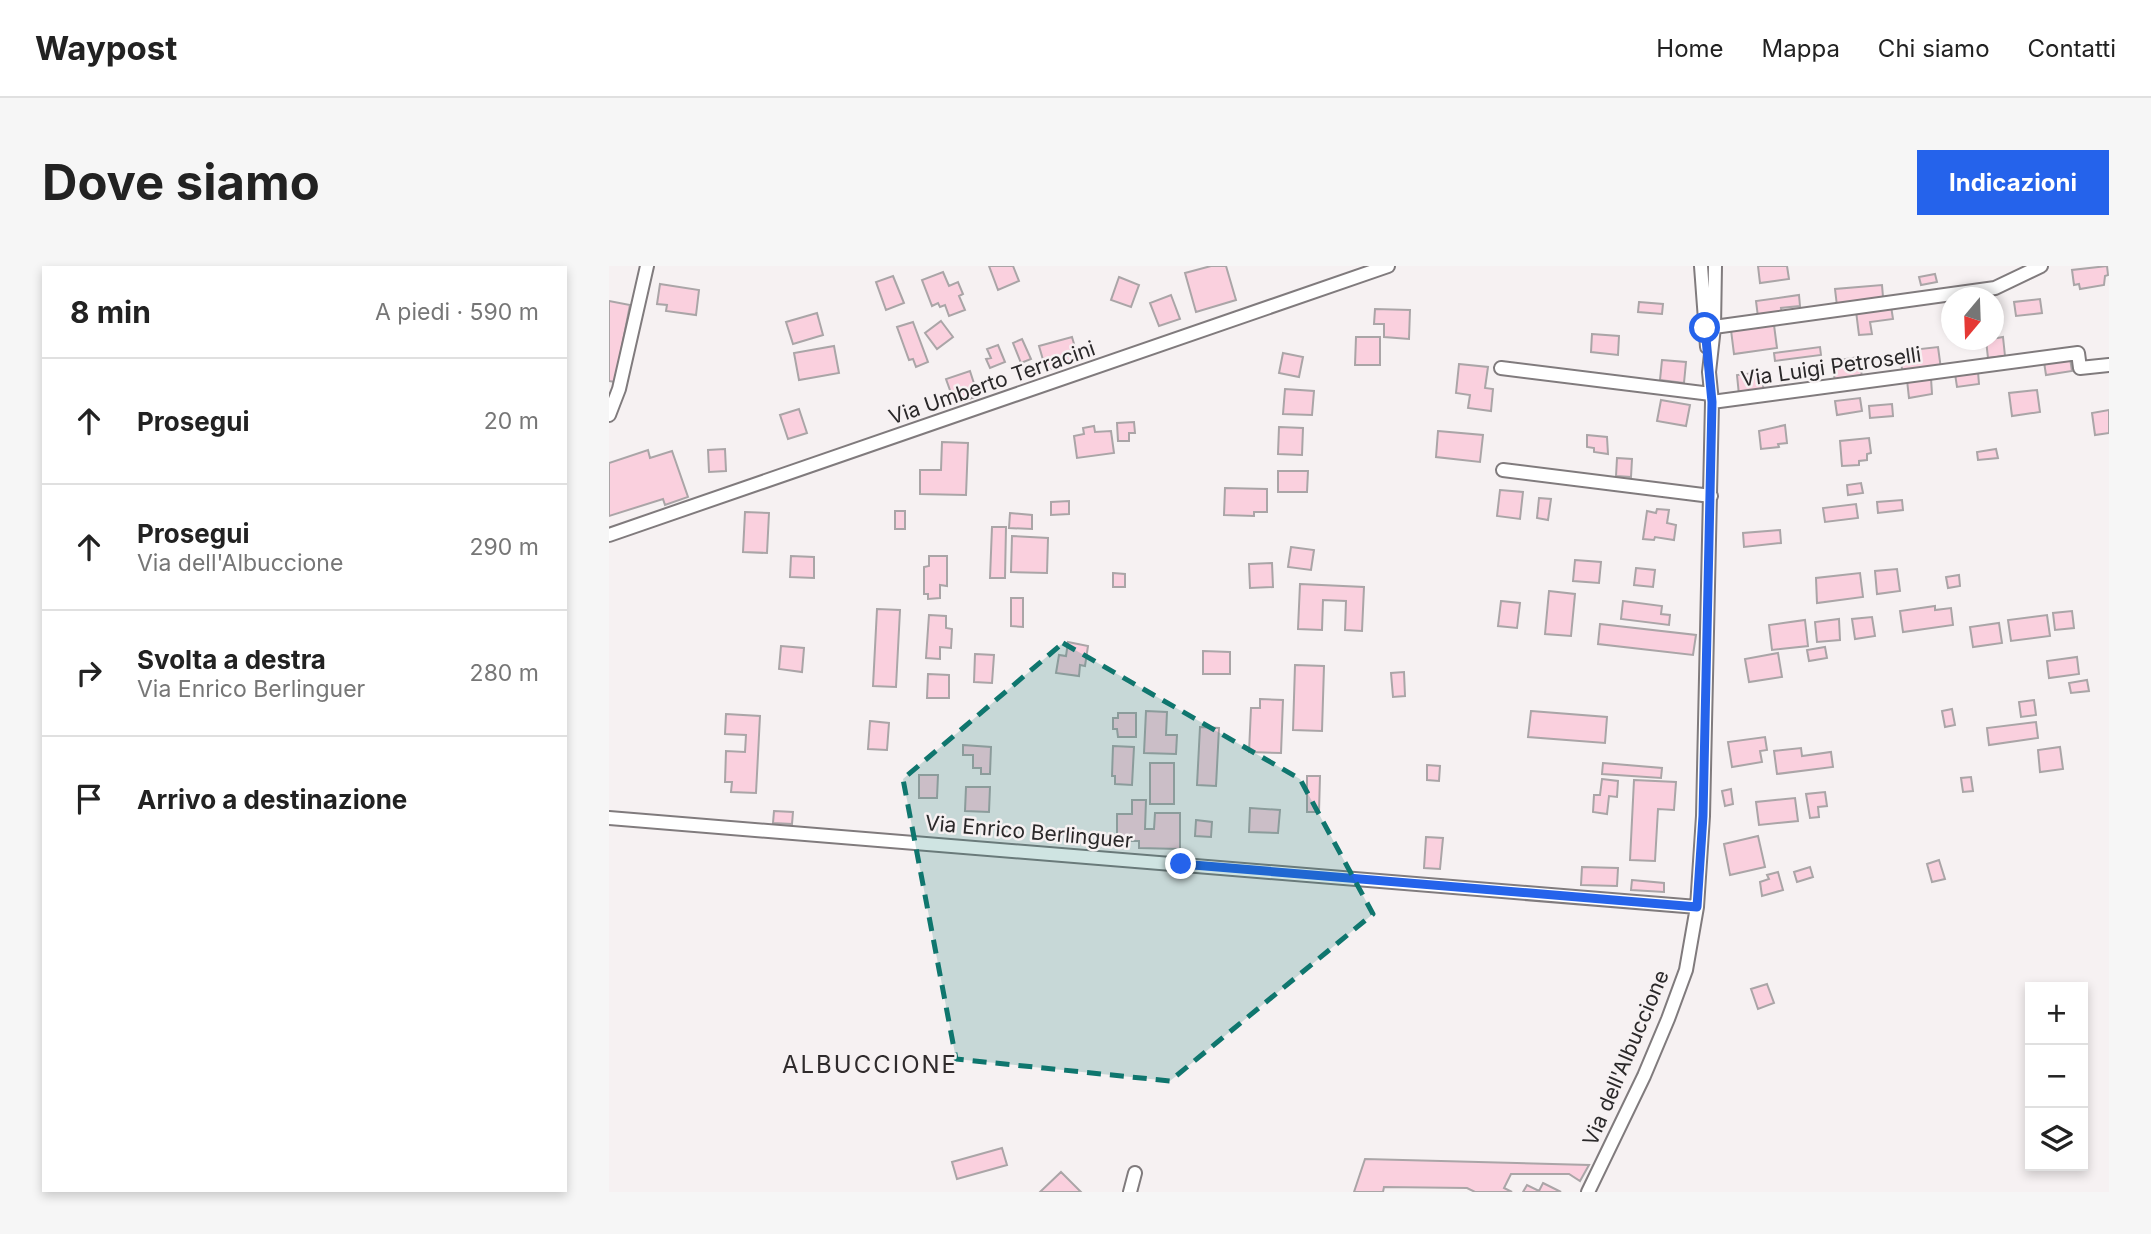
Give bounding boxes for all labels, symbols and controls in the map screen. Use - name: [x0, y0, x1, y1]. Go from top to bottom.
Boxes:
- text: Waypost: [35, 28, 177, 68]
- text: Home: [1656, 34, 1724, 63]
- text: Mappa: [1762, 34, 1840, 63]
- text: Chi siamo: [1878, 34, 1990, 63]
- text: Contatti: [2028, 34, 2116, 63]
- button: Indicazioni: [1917, 150, 2109, 215]
- text: Dove siamo: [42, 153, 320, 212]
- north arrow: [1941, 287, 2004, 350]
- text: 8 min: [70, 294, 151, 330]
- text: A piedi · 590 m: [375, 298, 539, 326]
- route start: [1689, 312, 1720, 343]
- street label: Via Umberto Terracini: [885, 335, 1098, 430]
- street label: Via Luigi Petroselli: [1739, 341, 1923, 392]
- icon: ahead: [70, 402, 108, 440]
- text: Prosegui: [137, 406, 249, 437]
- text: 20 m: [484, 407, 539, 435]
- text: Prosegui: [137, 518, 249, 549]
- icon: ahead: [70, 528, 108, 566]
- text: 290 m: [470, 533, 539, 561]
- text: Via dell'Albuccione: [137, 549, 343, 577]
- text: Svolta a destra: [137, 644, 326, 675]
- icon: right: [70, 654, 108, 692]
- text: 280 m: [470, 659, 539, 687]
- text: Via Enrico Berlinguer: [137, 675, 365, 703]
- icon: arrive: [70, 780, 108, 818]
- text: Arrivo a destinazione: [137, 784, 407, 815]
- street label: Via Enrico Berlinguer: [924, 810, 1134, 853]
- route end: [1165, 848, 1196, 879]
- street label: Via dell'Albuccione: [1577, 966, 1674, 1149]
- map controls: [2025, 982, 2088, 1171]
- button: +: [2025, 982, 2088, 1045]
- button: −: [2025, 1045, 2088, 1108]
- district label: ALBUCCIONE: [782, 1050, 958, 1079]
- button: layers: [2025, 1108, 2088, 1171]

